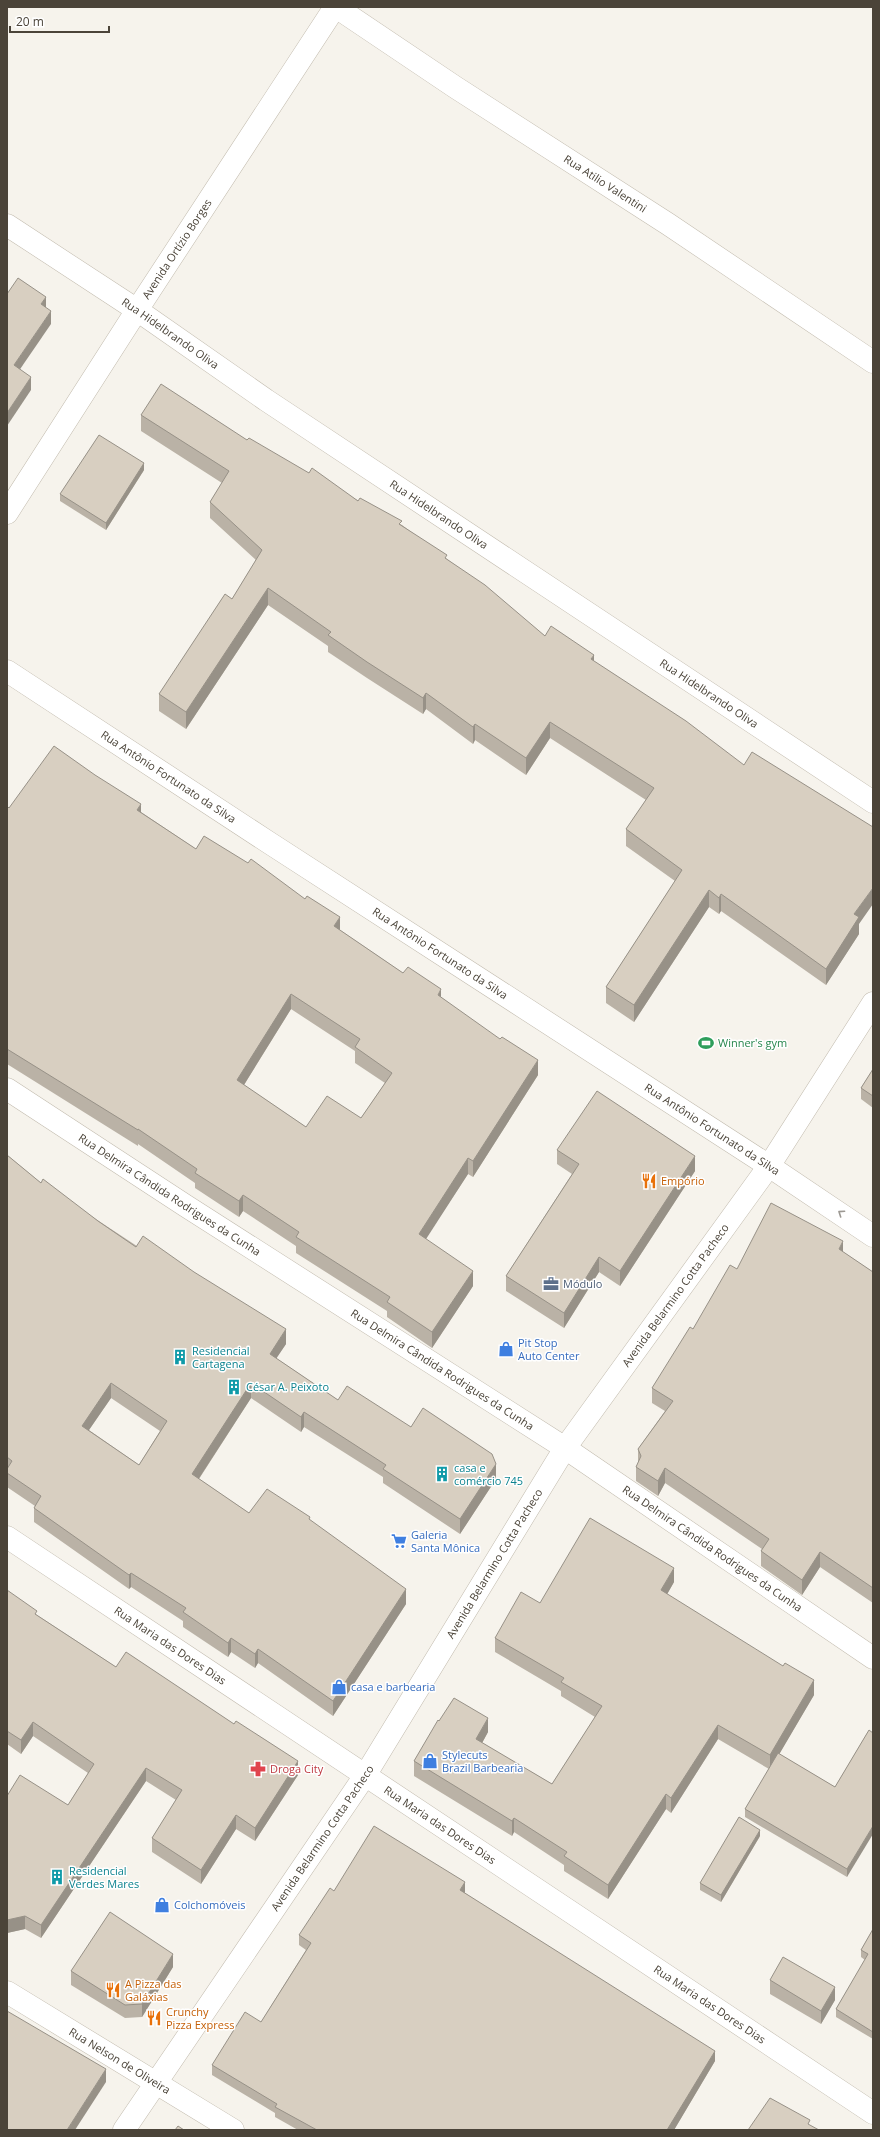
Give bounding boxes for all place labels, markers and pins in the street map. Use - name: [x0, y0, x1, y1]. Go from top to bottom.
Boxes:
- sports icon: Winner's gym: [697, 1034, 715, 1052]
- place label: Winner's gym: [718, 1035, 787, 1050]
- restaurant icon: Empório: [640, 1172, 658, 1190]
- place label: Empório: [661, 1173, 705, 1188]
- office icon: Módulo: [542, 1275, 560, 1293]
- place label: Módulo: [563, 1276, 603, 1291]
- place label: Pit Stop Auto Center: [518, 1335, 580, 1363]
- shop icon: Pit Stop Auto Center: [497, 1340, 515, 1358]
- place label: Residencial Cartagena: [192, 1343, 250, 1371]
- building icon: Residencial Cartagena: [171, 1348, 189, 1366]
- building icon: César A. Peixoto: [225, 1378, 243, 1396]
- place label: César A. Peixoto: [246, 1379, 329, 1394]
- place label: casa e comércio 745: [454, 1460, 523, 1488]
- building icon: casa e comércio 745: [433, 1465, 451, 1483]
- place label: Galeria Santa Mônica: [411, 1527, 480, 1555]
- supermarket icon: Galeria Santa Mônica: [390, 1532, 408, 1550]
- shop icon: casa e barbearia: [330, 1678, 348, 1696]
- place label: casa e barbearia: [351, 1679, 435, 1694]
- place label: Stylecuts Brazil Barbearia: [442, 1747, 523, 1775]
- shop icon: Stylecuts Brazil Barbearia: [421, 1752, 439, 1770]
- pharmacy icon: Droga City: [249, 1760, 267, 1778]
- place label: Droga City: [270, 1761, 324, 1776]
- place label: Residencial Verdes Mares: [69, 1863, 139, 1891]
- building icon: Residencial Verdes Mares: [48, 1868, 66, 1886]
- shop icon: Colchomóveis: [153, 1896, 171, 1914]
- place label: Colchomóveis: [174, 1897, 245, 1912]
- place label: A Pizza das Galáxias: [125, 1976, 182, 2004]
- restaurant icon: A Pizza das Galáxias: [104, 1981, 122, 1999]
- place label: Crunchy Pizza Express: [166, 2004, 234, 2032]
- restaurant icon: Crunchy Pizza Express: [145, 2009, 163, 2027]

